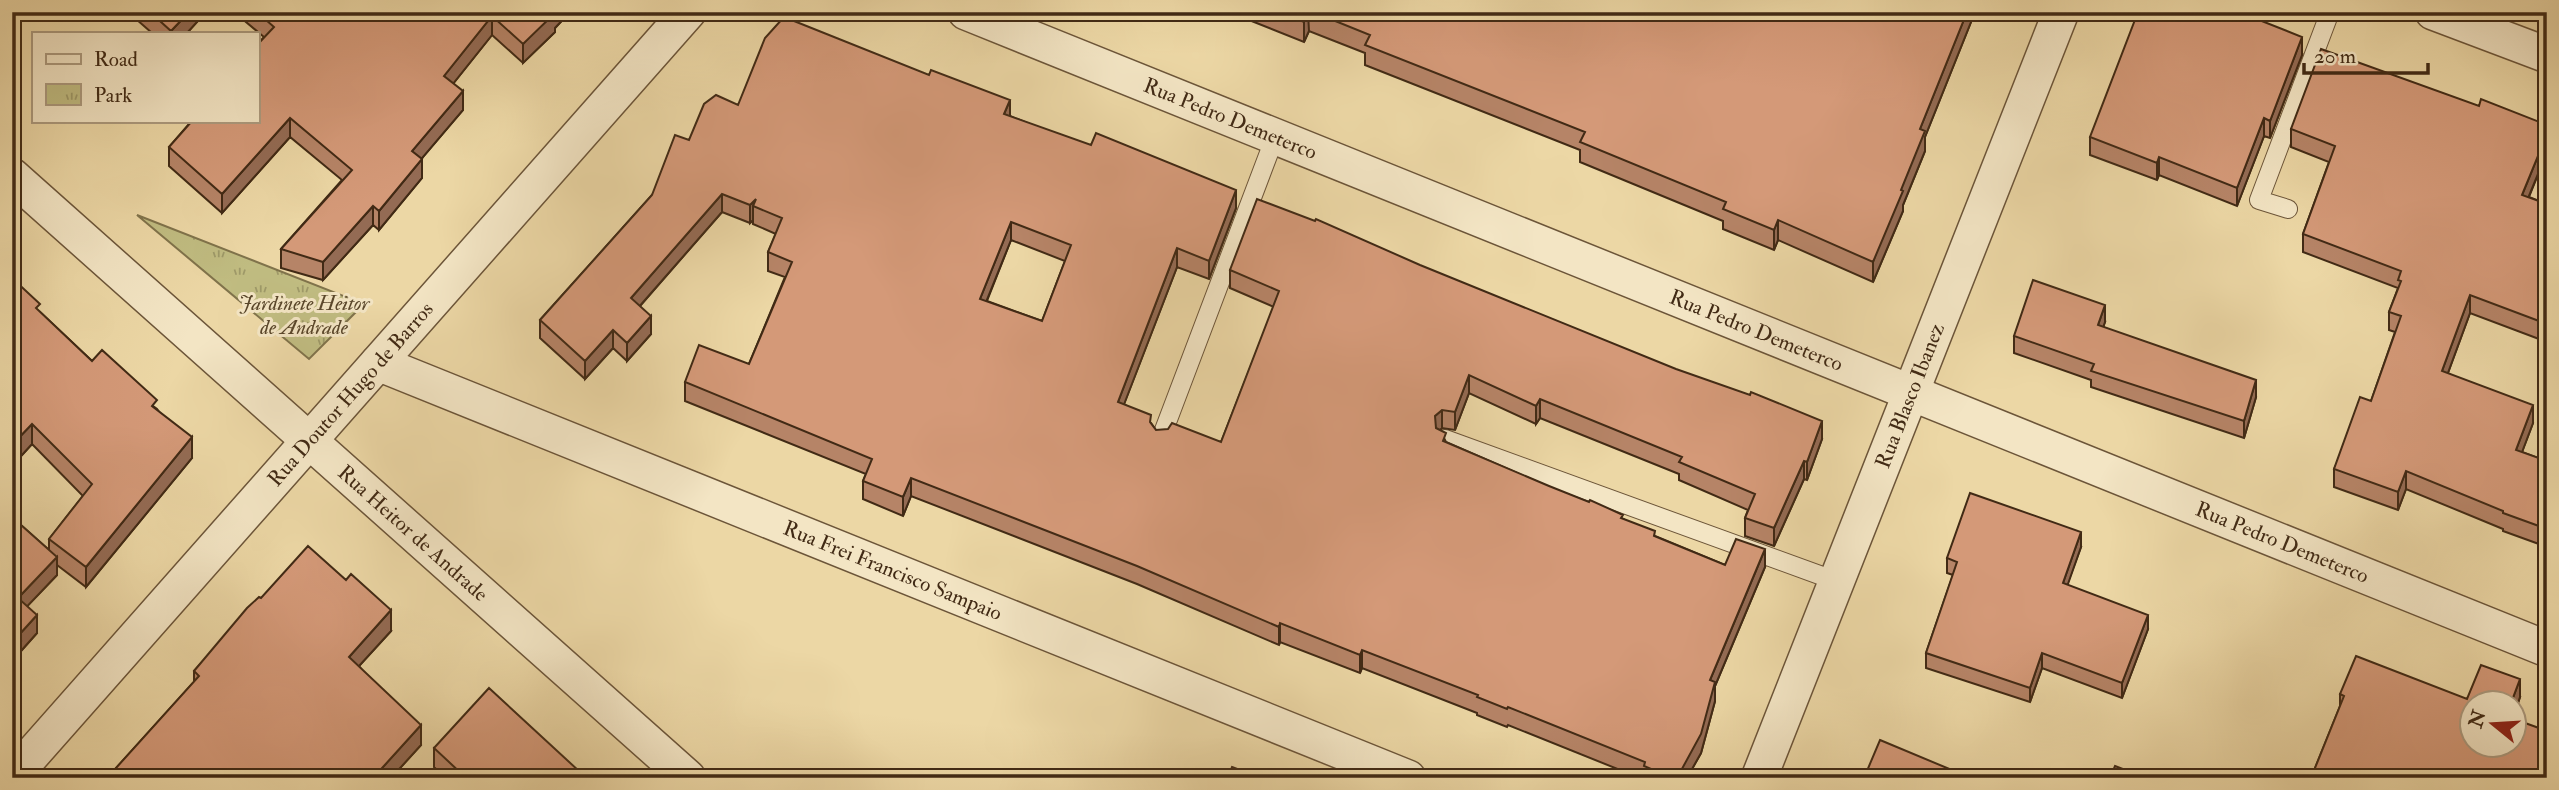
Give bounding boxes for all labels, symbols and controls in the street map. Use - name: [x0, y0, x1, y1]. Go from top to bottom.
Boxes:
- legend: [32, 32, 259, 122]
- scale bar: [2304, 32, 2428, 76]
- text: 20 m: [2314, 43, 2356, 70]
- text: Road: [94, 46, 139, 73]
- street label: Rua Pedro Demeterco: [1140, 71, 1321, 166]
- text: Park: [94, 82, 132, 109]
- street label: Rua Pedro Demeterco: [1666, 283, 1847, 377]
- park label: Jardinete Heitor de Andrade: [239, 290, 370, 341]
- street label: Rua Doutor Hugo de Barros: [262, 296, 439, 492]
- street label: Rua Blasco Ibanez: [1869, 319, 1951, 472]
- street label: Rua Heitor de Andrade: [332, 459, 494, 607]
- street label: Rua Pedro Demeterco: [2191, 495, 2373, 589]
- street label: Rua Frei Francisco Sampaio: [779, 514, 1006, 627]
- north arrow: [2458, 688, 2528, 758]
- text: N: [2463, 706, 2492, 732]

